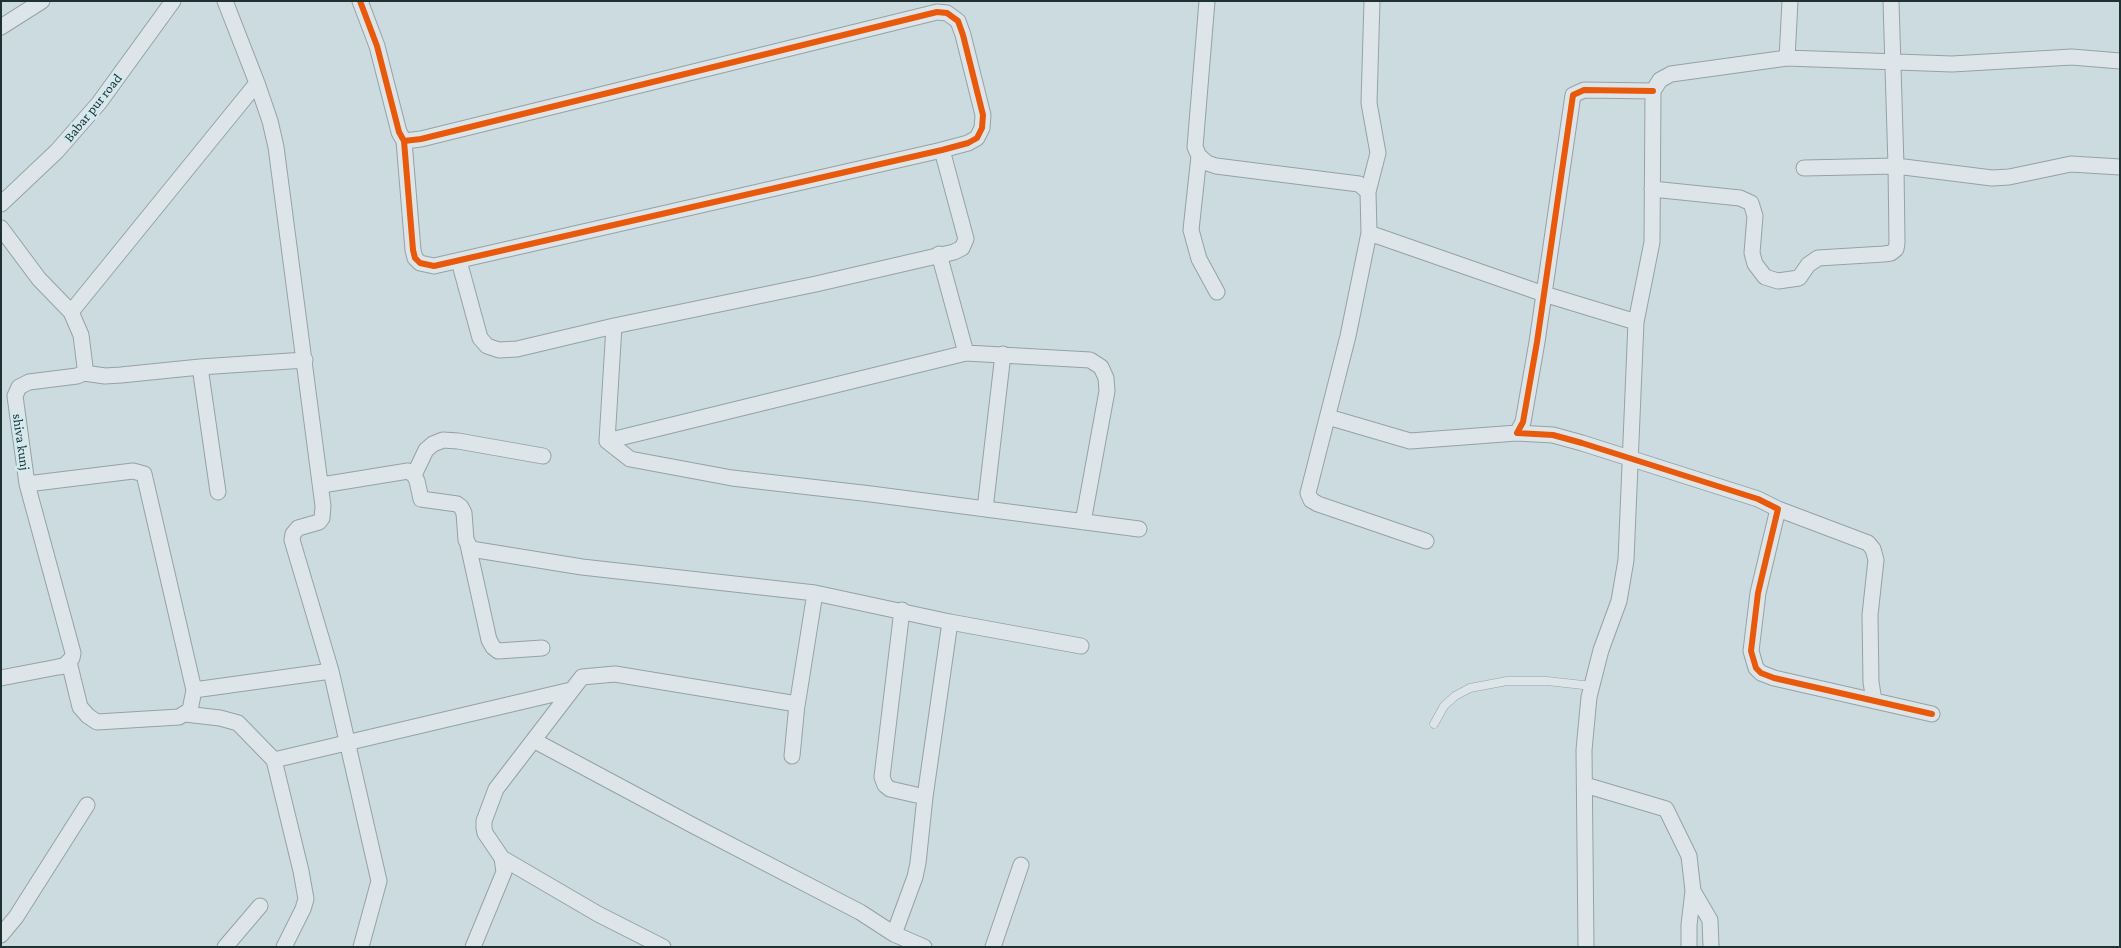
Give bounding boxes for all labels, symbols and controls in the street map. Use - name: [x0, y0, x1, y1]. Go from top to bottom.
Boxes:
- street label: Babar pur road: [60, 70, 126, 146]
- street label: shiva kunj: [9, 413, 33, 471]

